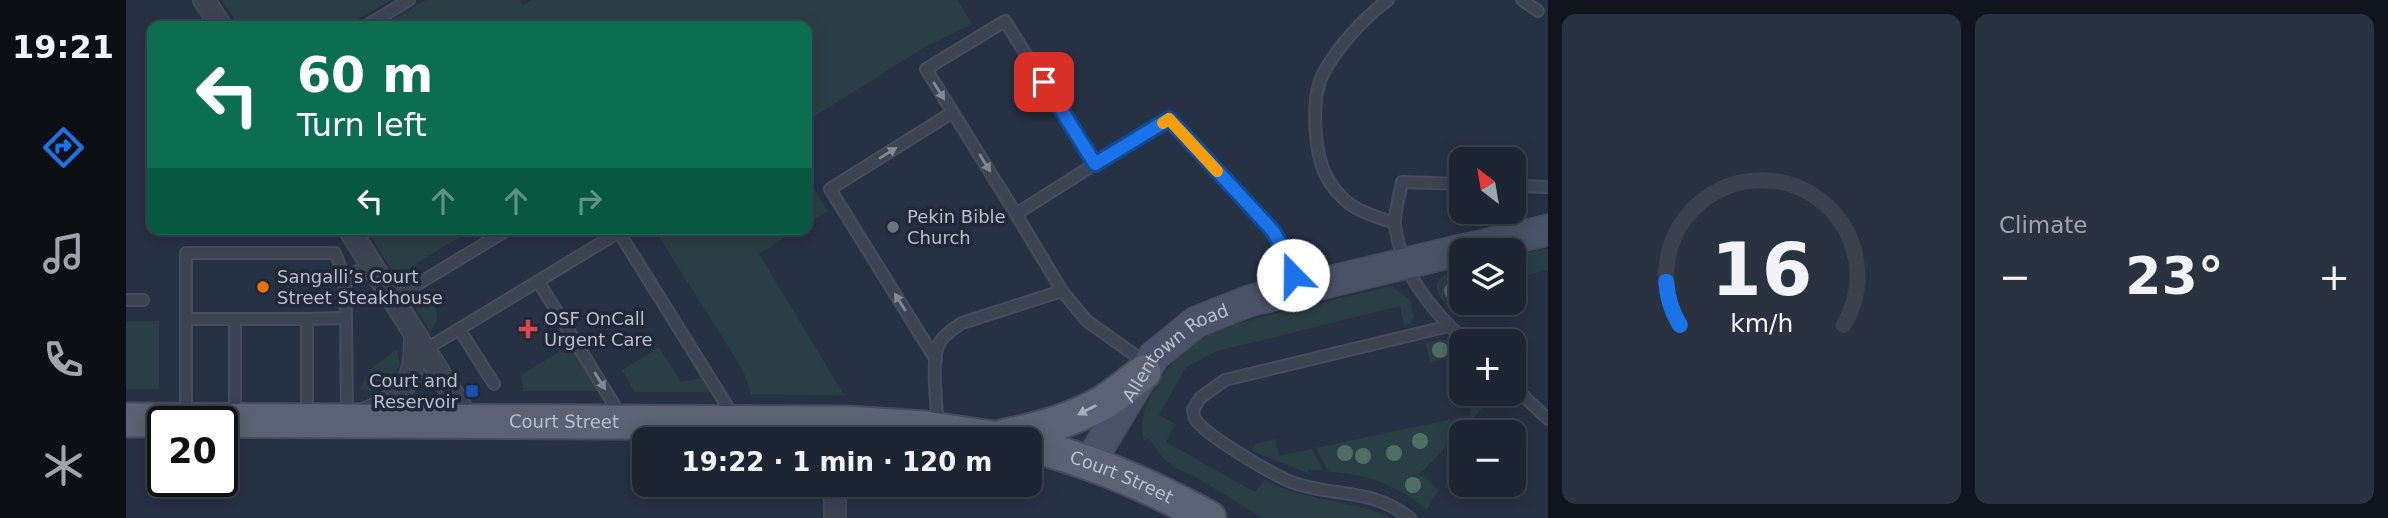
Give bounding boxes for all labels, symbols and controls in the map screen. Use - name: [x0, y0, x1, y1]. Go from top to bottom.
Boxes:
- text: 19:21: [12, 28, 114, 66]
- text: 60 m: [297, 47, 433, 104]
- icon: left: [182, 49, 273, 140]
- pin: [1014, 52, 1074, 112]
- icon: arrive: [1025, 63, 1063, 101]
- one-way arrow: [933, 81, 946, 100]
- text: Turn left: [297, 106, 427, 144]
- icon: directions: [39, 123, 88, 172]
- one-way arrow: [879, 147, 898, 160]
- north arrow: [1449, 147, 1526, 224]
- map controls: [1449, 147, 1526, 497]
- one-way arrow: [978, 154, 991, 173]
- icon: left: [351, 182, 389, 220]
- icon: ahead: [424, 182, 462, 220]
- icon: ahead: [497, 182, 535, 220]
- icon: right: [570, 182, 608, 220]
- place label: Pekin Bible Church: [907, 206, 1006, 248]
- text: Climate: [1999, 212, 2088, 238]
- marker: Pekin Bible Church: [885, 219, 901, 235]
- text: 16: [1711, 227, 1812, 312]
- icon: music: [39, 229, 88, 278]
- position arrow: [1256, 238, 1330, 312]
- button: layers: [1449, 238, 1526, 315]
- text: 23°: [2125, 246, 2224, 306]
- text: −: [1999, 255, 2031, 299]
- text: +: [2318, 255, 2350, 299]
- place label: Sangalli’s Court Street Steakhouse: [277, 266, 443, 308]
- marker: Sangalli’s Court Street Steakhouse: [255, 279, 271, 295]
- one-way arrow: [894, 292, 907, 311]
- street label: Allentown Road: [1118, 299, 1231, 406]
- place label: OSF OnCall Urgent Care: [544, 308, 653, 350]
- text: km/h: [1730, 309, 1793, 338]
- marker: OSF OnCall Urgent Care: [518, 319, 538, 339]
- button: +: [1449, 329, 1526, 406]
- icon: phone: [39, 335, 88, 384]
- place label: Court and Reservoir: [369, 370, 459, 412]
- one-way arrow: [593, 371, 606, 390]
- marker: Court and Reservoir: [464, 383, 480, 399]
- one-way arrow: [1077, 403, 1097, 415]
- speed limit sign: 20: [147, 406, 238, 497]
- street label: Court Street: [509, 411, 619, 432]
- button: −: [1449, 420, 1526, 497]
- icon: climate: [39, 441, 88, 490]
- street label: Court Street: [1067, 446, 1177, 507]
- text: 19:22 · 1 min · 120 m: [682, 447, 992, 477]

